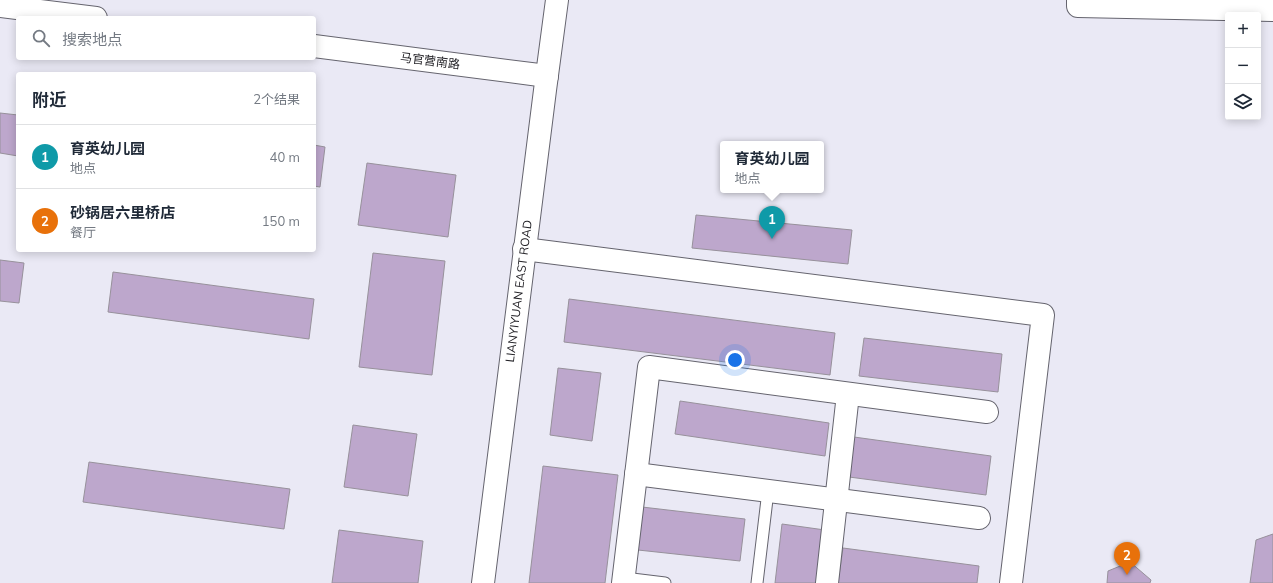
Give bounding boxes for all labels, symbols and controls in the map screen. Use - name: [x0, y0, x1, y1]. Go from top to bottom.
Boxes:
- map controls: [1225, 12, 1261, 120]
- button: +: [1225, 12, 1261, 48]
- search box: [16, 16, 316, 60]
- icon: search: [30, 27, 52, 49]
- text: 搜索地点: [62, 30, 122, 49]
- button: −: [1225, 48, 1261, 84]
- street label: 马官营南路: [399, 49, 461, 72]
- button: layers: [1225, 84, 1261, 120]
- text: 附近: [32, 89, 66, 110]
- text: 2个结果: [253, 91, 300, 107]
- text: 育英幼儿园: [70, 139, 145, 158]
- popup: [720, 141, 824, 193]
- text: 1: [41, 149, 49, 165]
- text: 40 m: [270, 149, 300, 165]
- text: 育英幼儿园: [734, 149, 810, 168]
- text: 地点: [70, 160, 96, 176]
- text: 地点: [734, 170, 761, 186]
- text: 砂锅居六里桥店: [70, 203, 175, 222]
- pin: 1: [759, 206, 785, 239]
- text: 2: [41, 213, 49, 229]
- text: 150 m: [262, 213, 300, 229]
- street label: LIANYIYUAN EAST ROAD: [502, 219, 535, 363]
- text: 餐厅: [70, 224, 96, 240]
- your location: [725, 350, 745, 370]
- pin: 2: [1114, 542, 1140, 575]

